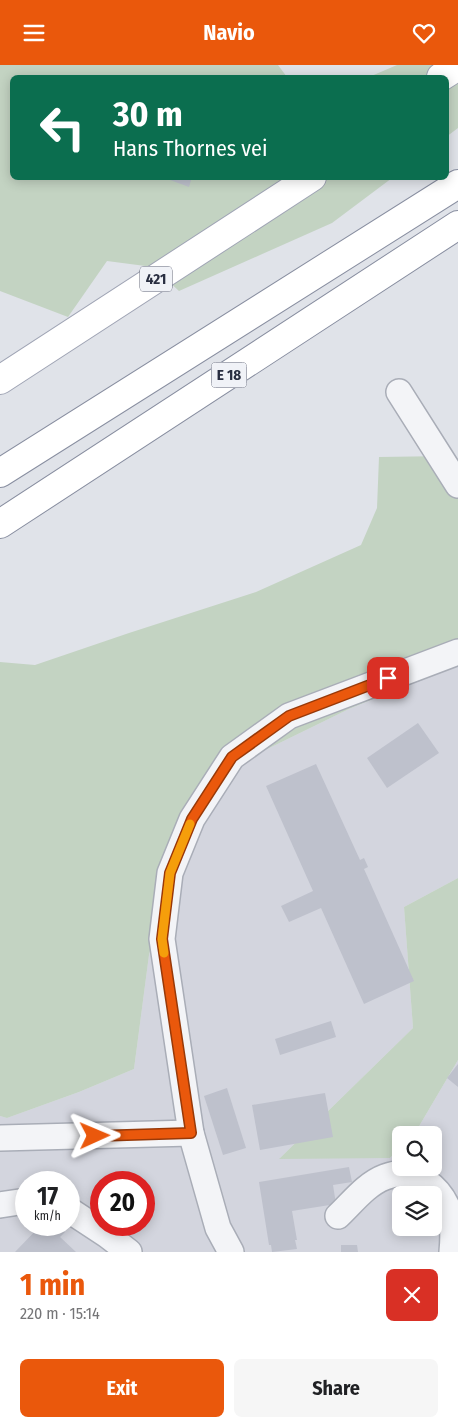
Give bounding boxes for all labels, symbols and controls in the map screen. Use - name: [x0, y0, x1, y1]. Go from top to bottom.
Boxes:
- icon: menu: [20, 19, 48, 47]
- text: Navio: [203, 19, 255, 46]
- icon: heart: [410, 19, 438, 47]
- text: 30 m: [113, 93, 183, 135]
- icon: left: [30, 95, 95, 160]
- text: Hans Thornes vei: [113, 135, 267, 162]
- road number: 421: [140, 267, 172, 291]
- road number: E 18: [212, 363, 246, 387]
- pin: [367, 657, 409, 699]
- icon: arrive: [374, 664, 402, 692]
- position arrow: [68, 1109, 120, 1161]
- map controls: [392, 1126, 442, 1236]
- button: search: [392, 1126, 442, 1176]
- speed limit sign: 20: [90, 1171, 155, 1236]
- text: 17: [37, 1182, 58, 1212]
- button: layers: [392, 1186, 442, 1236]
- text: km/h: [34, 1209, 61, 1223]
- text: 1 min: [20, 1267, 85, 1303]
- button: close: [386, 1269, 438, 1321]
- text: 220 m · 15:14: [20, 1304, 100, 1323]
- button: Exit: [20, 1359, 224, 1417]
- button: Share: [234, 1359, 438, 1417]

